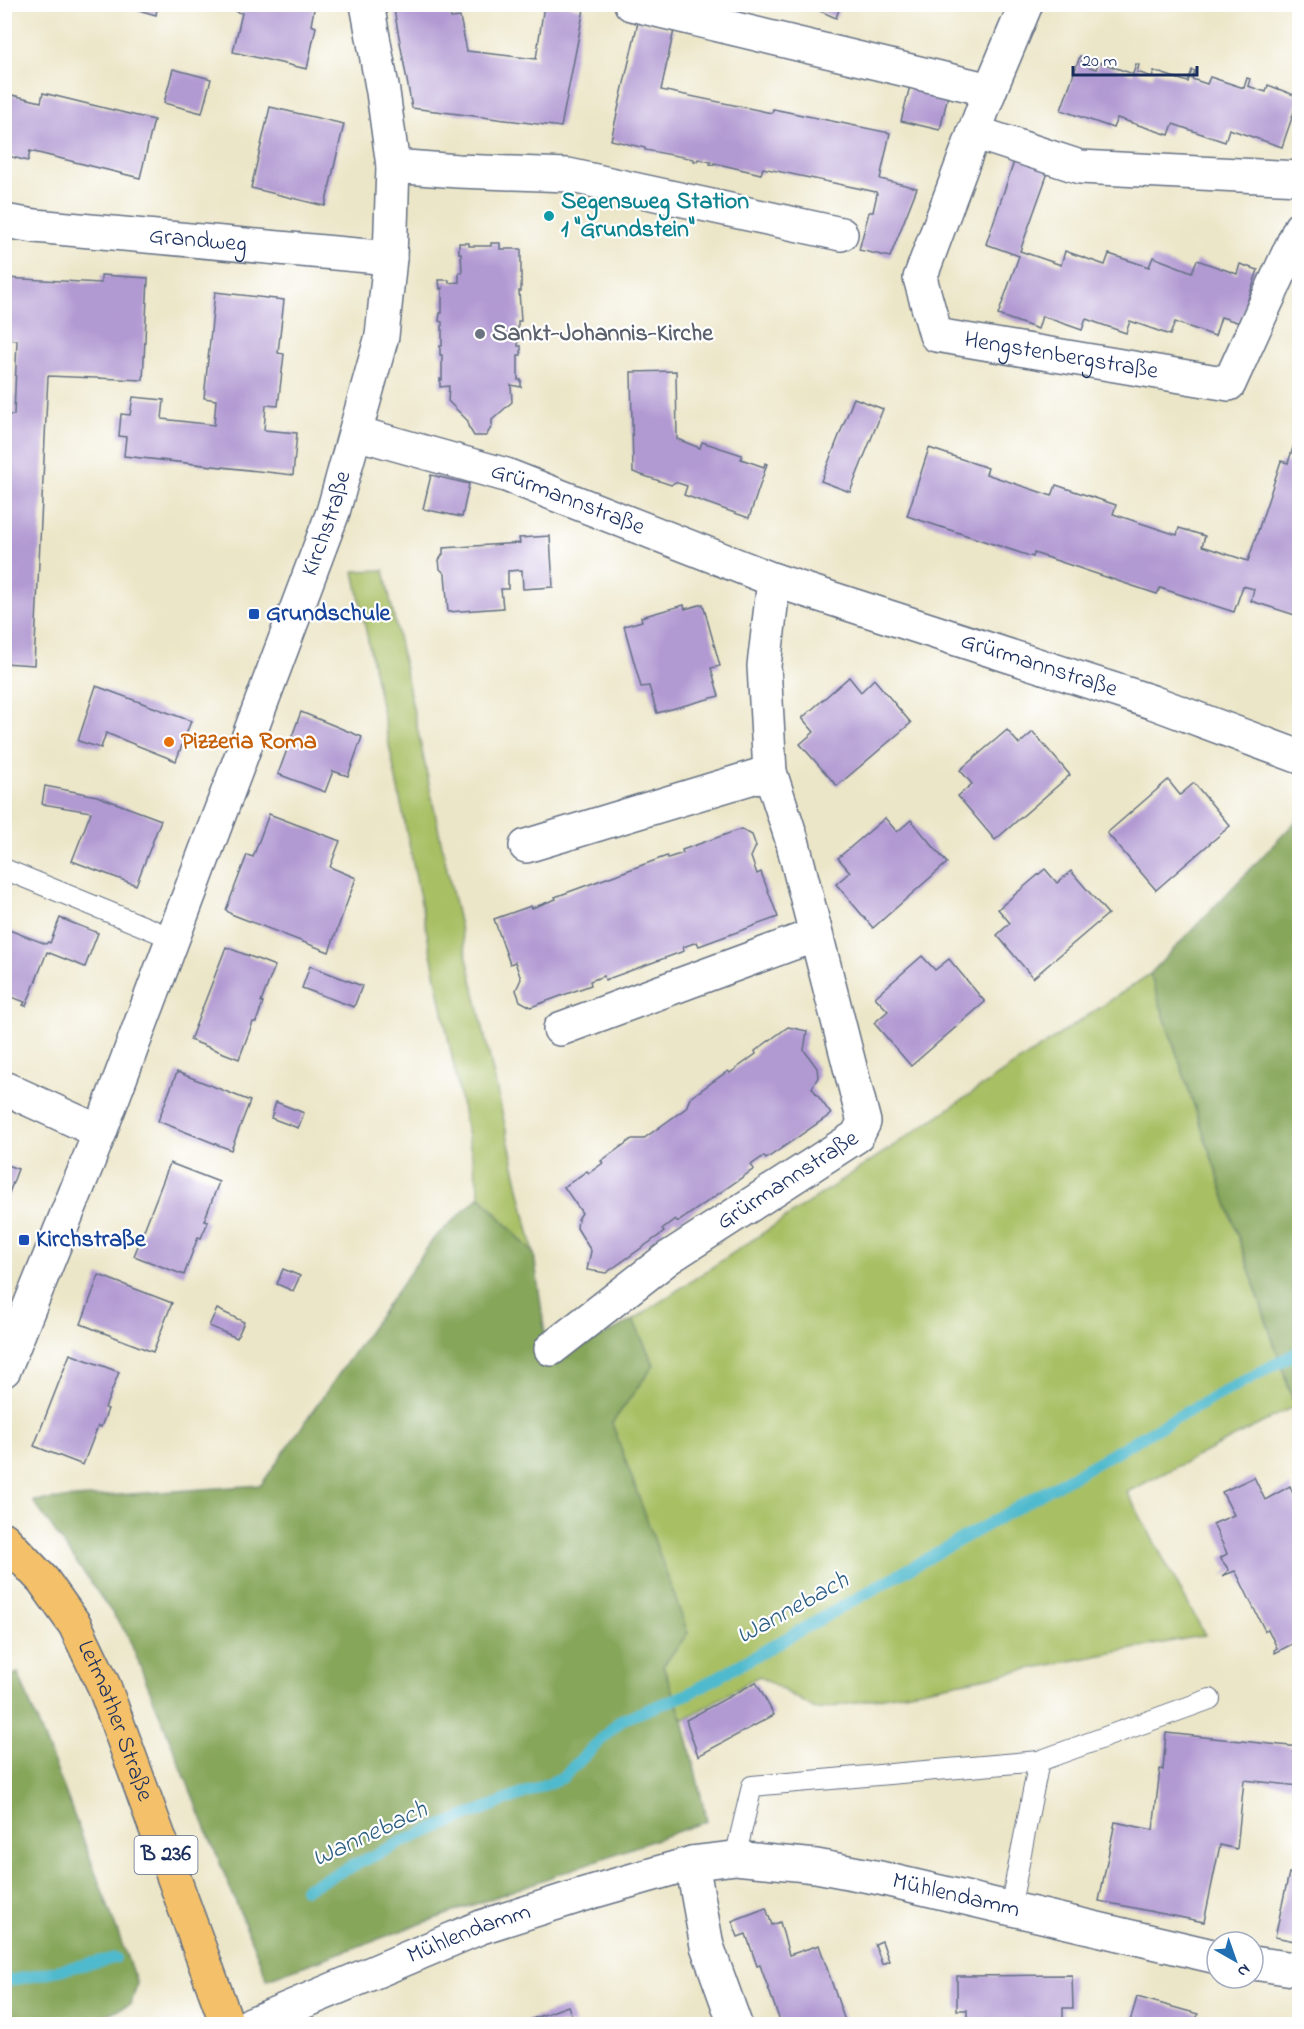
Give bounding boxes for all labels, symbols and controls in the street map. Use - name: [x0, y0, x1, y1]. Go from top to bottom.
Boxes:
- scale bar: [1073, 39, 1198, 77]
- text: 20 m: [1082, 49, 1117, 75]
- place label: Segensweg Station 1 "Grundstein": [561, 185, 749, 248]
- marker: Segensweg Station 1 "Grundstein": [542, 209, 556, 223]
- street label: Grandweg: [147, 219, 248, 263]
- place label: Sankt-Johannis-Kirche: [492, 317, 714, 352]
- street label: Hengstenbergstraße: [962, 323, 1161, 389]
- marker: Sankt-Johannis-Kirche: [473, 327, 487, 341]
- street label: Grürmannstraße: [487, 454, 650, 545]
- street label: Kirchstraße: [293, 467, 361, 582]
- place label: Grundschule: [266, 597, 391, 632]
- marker: Grundschule: [247, 607, 261, 621]
- street label: Grürmannstraße: [956, 624, 1122, 707]
- place label: Pizzeria Roma: [181, 725, 317, 760]
- marker: Pizzeria Roma: [162, 735, 176, 749]
- street label: Grürmannstraße: [710, 1122, 866, 1239]
- place label: Kirchstraße: [36, 1223, 147, 1258]
- marker: Kirchstraße: [17, 1233, 31, 1247]
- water label: Wannebach: [730, 1562, 857, 1655]
- street label: Letmather Straße: [67, 1635, 162, 1807]
- water label: Wannebach: [306, 1791, 434, 1878]
- road number: B 236: [134, 1836, 198, 1874]
- street label: Mühlendamm: [889, 1864, 1023, 1928]
- street label: Mühlendamm: [402, 1895, 535, 1974]
- north arrow: [1205, 1930, 1265, 1990]
- text: N: [1231, 1957, 1255, 1983]

